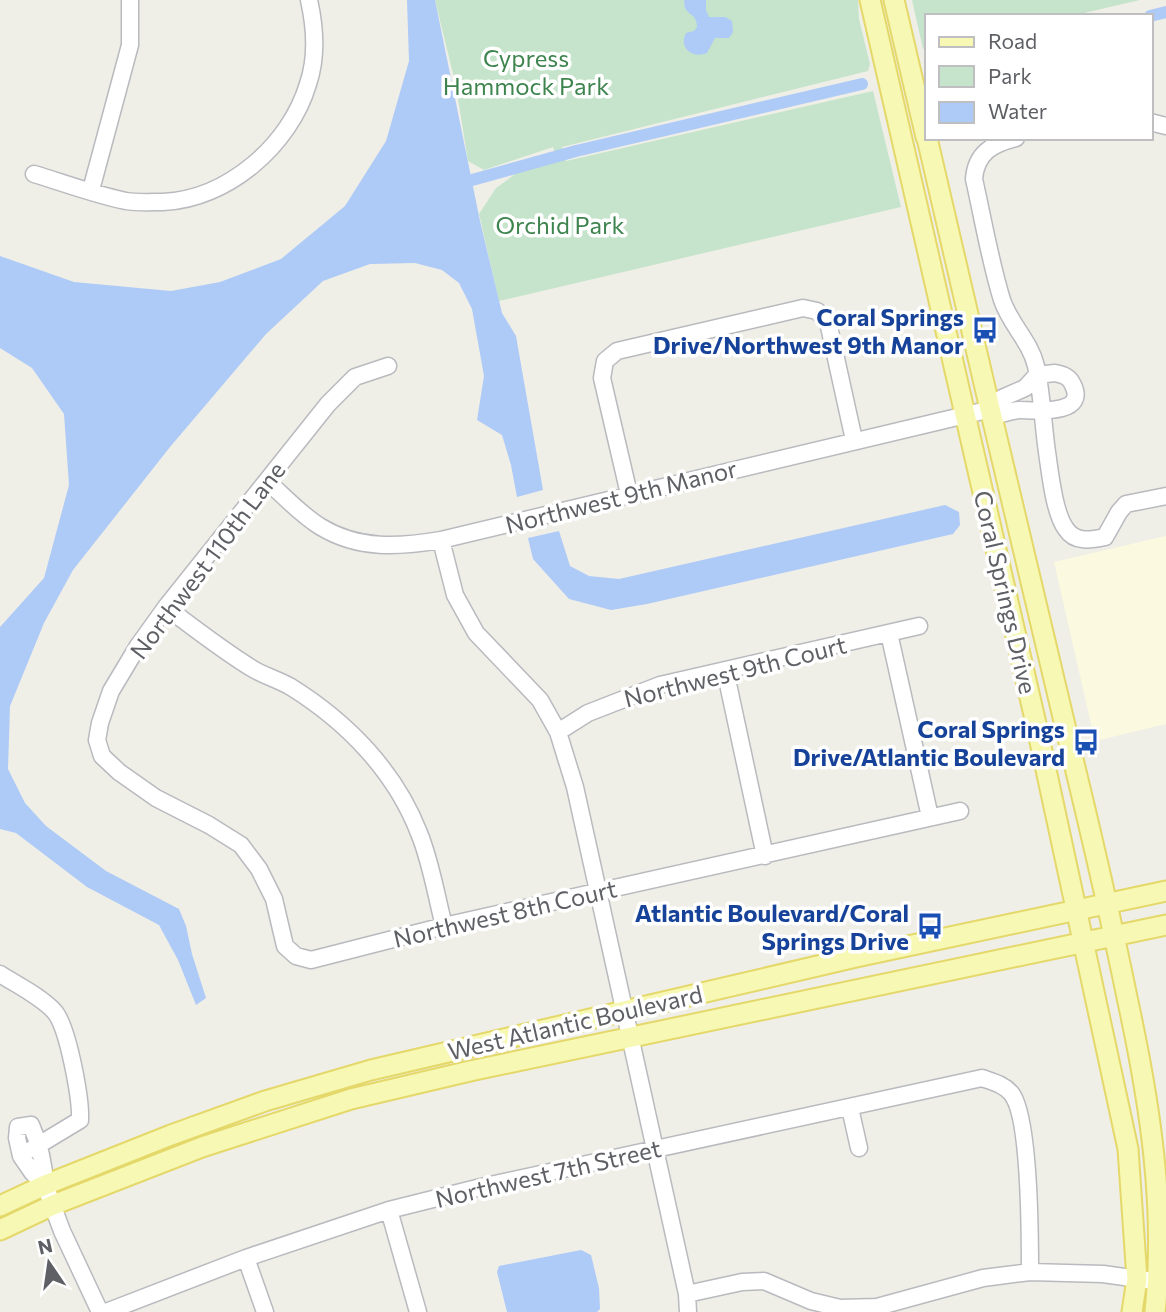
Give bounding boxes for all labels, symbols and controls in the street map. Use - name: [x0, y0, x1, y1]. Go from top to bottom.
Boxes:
- legend: [925, 14, 1152, 140]
- text: Road: [988, 28, 1037, 53]
- park label: Cypress Hammock Park: [443, 43, 609, 100]
- text: Park: [988, 63, 1032, 88]
- text: Water: [988, 98, 1047, 123]
- park label: Orchid Park: [495, 210, 625, 239]
- place label: Coral Springs Drive/Northwest 9th Manor: [653, 302, 964, 359]
- bus stop icon: Coral Springs Drive/Northwest 9th Manor: [970, 315, 1000, 345]
- street label: Northwest 9th Manor: [502, 453, 740, 539]
- street label: Northwest 110th Lane: [123, 456, 291, 664]
- street label: Coral Springs Drive: [969, 488, 1043, 696]
- street label: Northwest 9th Court: [621, 629, 849, 713]
- place label: Coral Springs Drive/Atlantic Boulevard: [793, 714, 1065, 771]
- bus stop icon: Coral Springs Drive/Atlantic Boulevard: [1071, 727, 1101, 757]
- street label: Northwest 8th Court: [390, 873, 620, 953]
- place label: Atlantic Boulevard/Coral Springs Drive: [635, 898, 909, 955]
- bus stop icon: Atlantic Boulevard/Coral Springs Drive: [915, 911, 945, 941]
- street label: West Atlantic Boulevard: [445, 979, 705, 1065]
- street label: Northwest 7th Street: [432, 1133, 664, 1213]
- north arrow: [14, 1228, 84, 1298]
- text: N: [36, 1233, 55, 1259]

